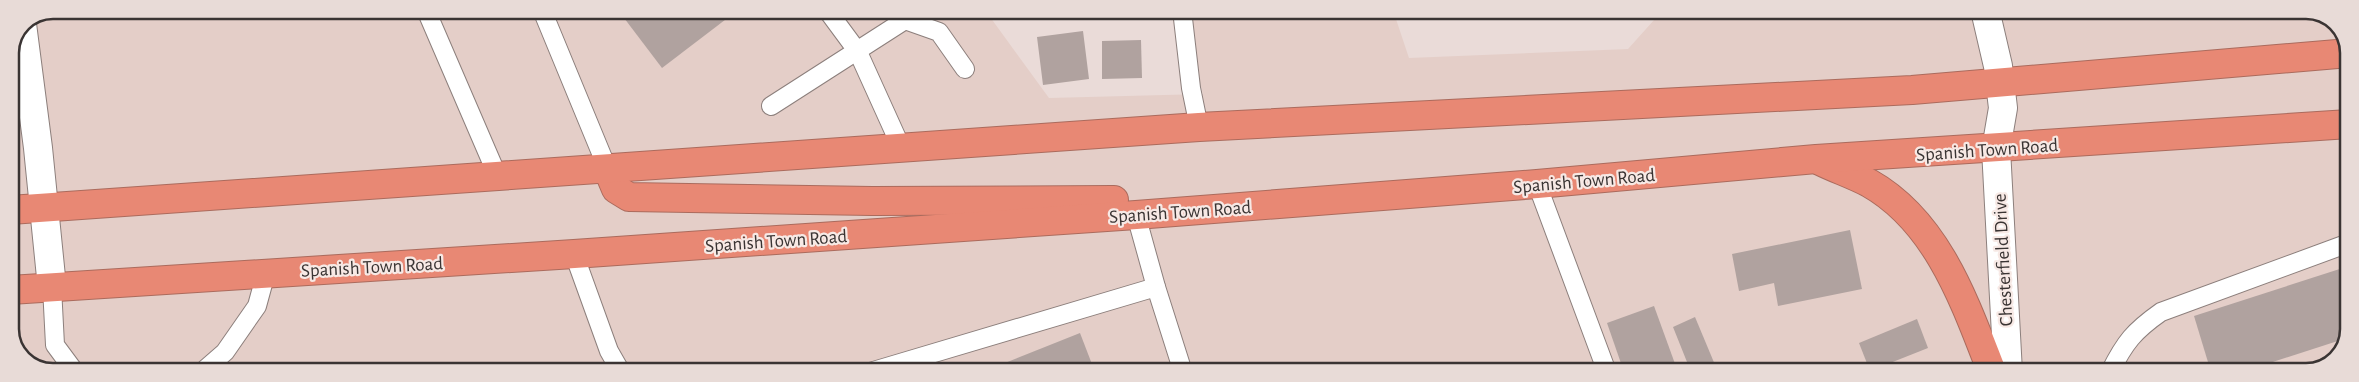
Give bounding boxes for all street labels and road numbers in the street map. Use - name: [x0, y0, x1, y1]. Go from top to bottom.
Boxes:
- street label: Spanish Town Road: [1915, 136, 2059, 165]
- street label: Spanish Town Road: [1512, 166, 1656, 197]
- street label: Chesterfield Drive: [1991, 193, 2016, 327]
- street label: Spanish Town Road: [1108, 198, 1252, 227]
- street label: Spanish Town Road: [704, 227, 848, 256]
- street label: Spanish Town Road: [301, 254, 444, 281]

